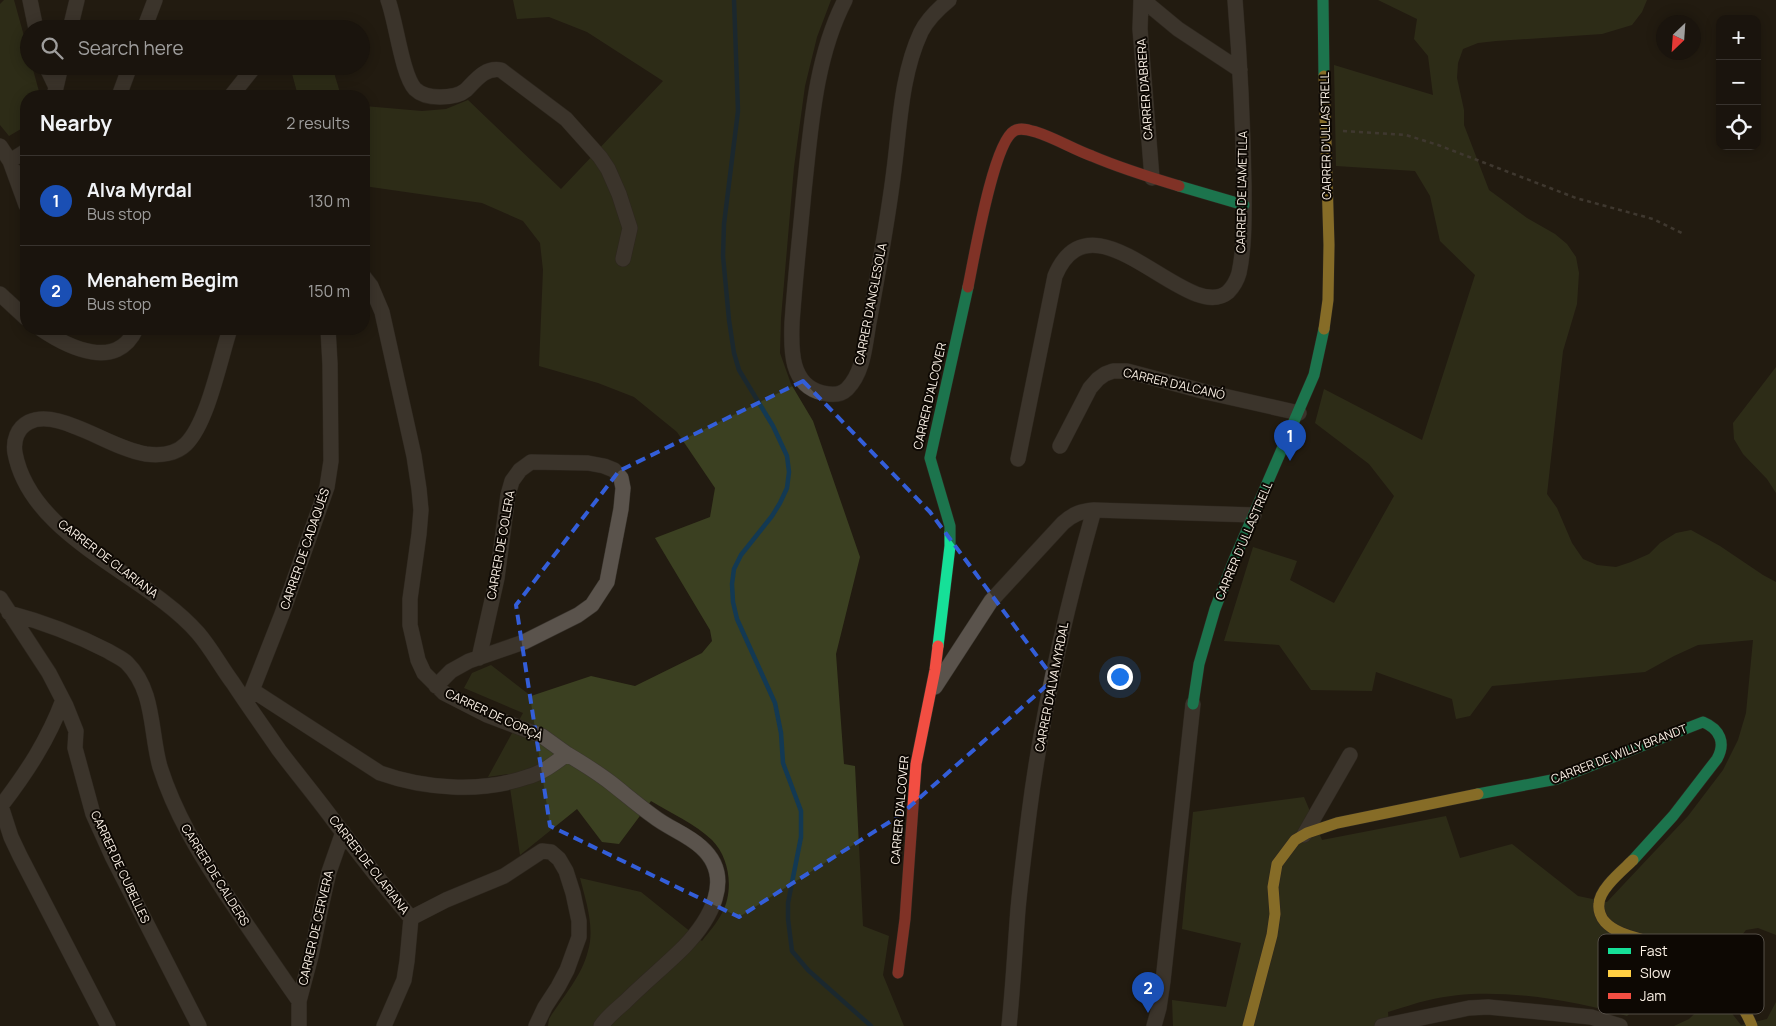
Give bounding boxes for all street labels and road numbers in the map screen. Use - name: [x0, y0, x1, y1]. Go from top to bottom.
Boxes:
- street label: CARRER D'ABRERA: [1132, 37, 1157, 140]
- street label: CARRER D'ULLASTRELL: [1316, 72, 1335, 200]
- street label: CARRER DE L'AMETLLA: [1232, 130, 1251, 253]
- street label: CARRER D'ANGLESOLA: [850, 241, 891, 366]
- street label: CARRER D'ALCOVER: [909, 340, 950, 451]
- street label: CARRER D'ALCANÓ: [1122, 364, 1227, 404]
- street label: CARRER D'ULLASTRELL: [1211, 479, 1276, 603]
- street label: CARRER DE CADAQUÉS: [276, 486, 333, 612]
- street label: CARRER DE COLERA: [483, 489, 519, 601]
- street label: CARRER DE CLARIANA: [55, 515, 162, 602]
- street label: CARRER D'ALVA MYRDAL: [1031, 620, 1072, 753]
- street label: CARRER DE CORÇÀ: [443, 684, 546, 745]
- street label: CARRER DE WILLY BRANDT: [1548, 719, 1690, 787]
- street label: CARRER D'ALCOVER: [886, 754, 913, 865]
- street label: CARRER DE CUBELLES: [87, 808, 154, 926]
- street label: CARRER DE CLARIANA: [325, 812, 414, 918]
- street label: CARRER DE CALDERS: [177, 821, 254, 929]
- street label: CARRER DE CERVERA: [294, 868, 337, 987]

